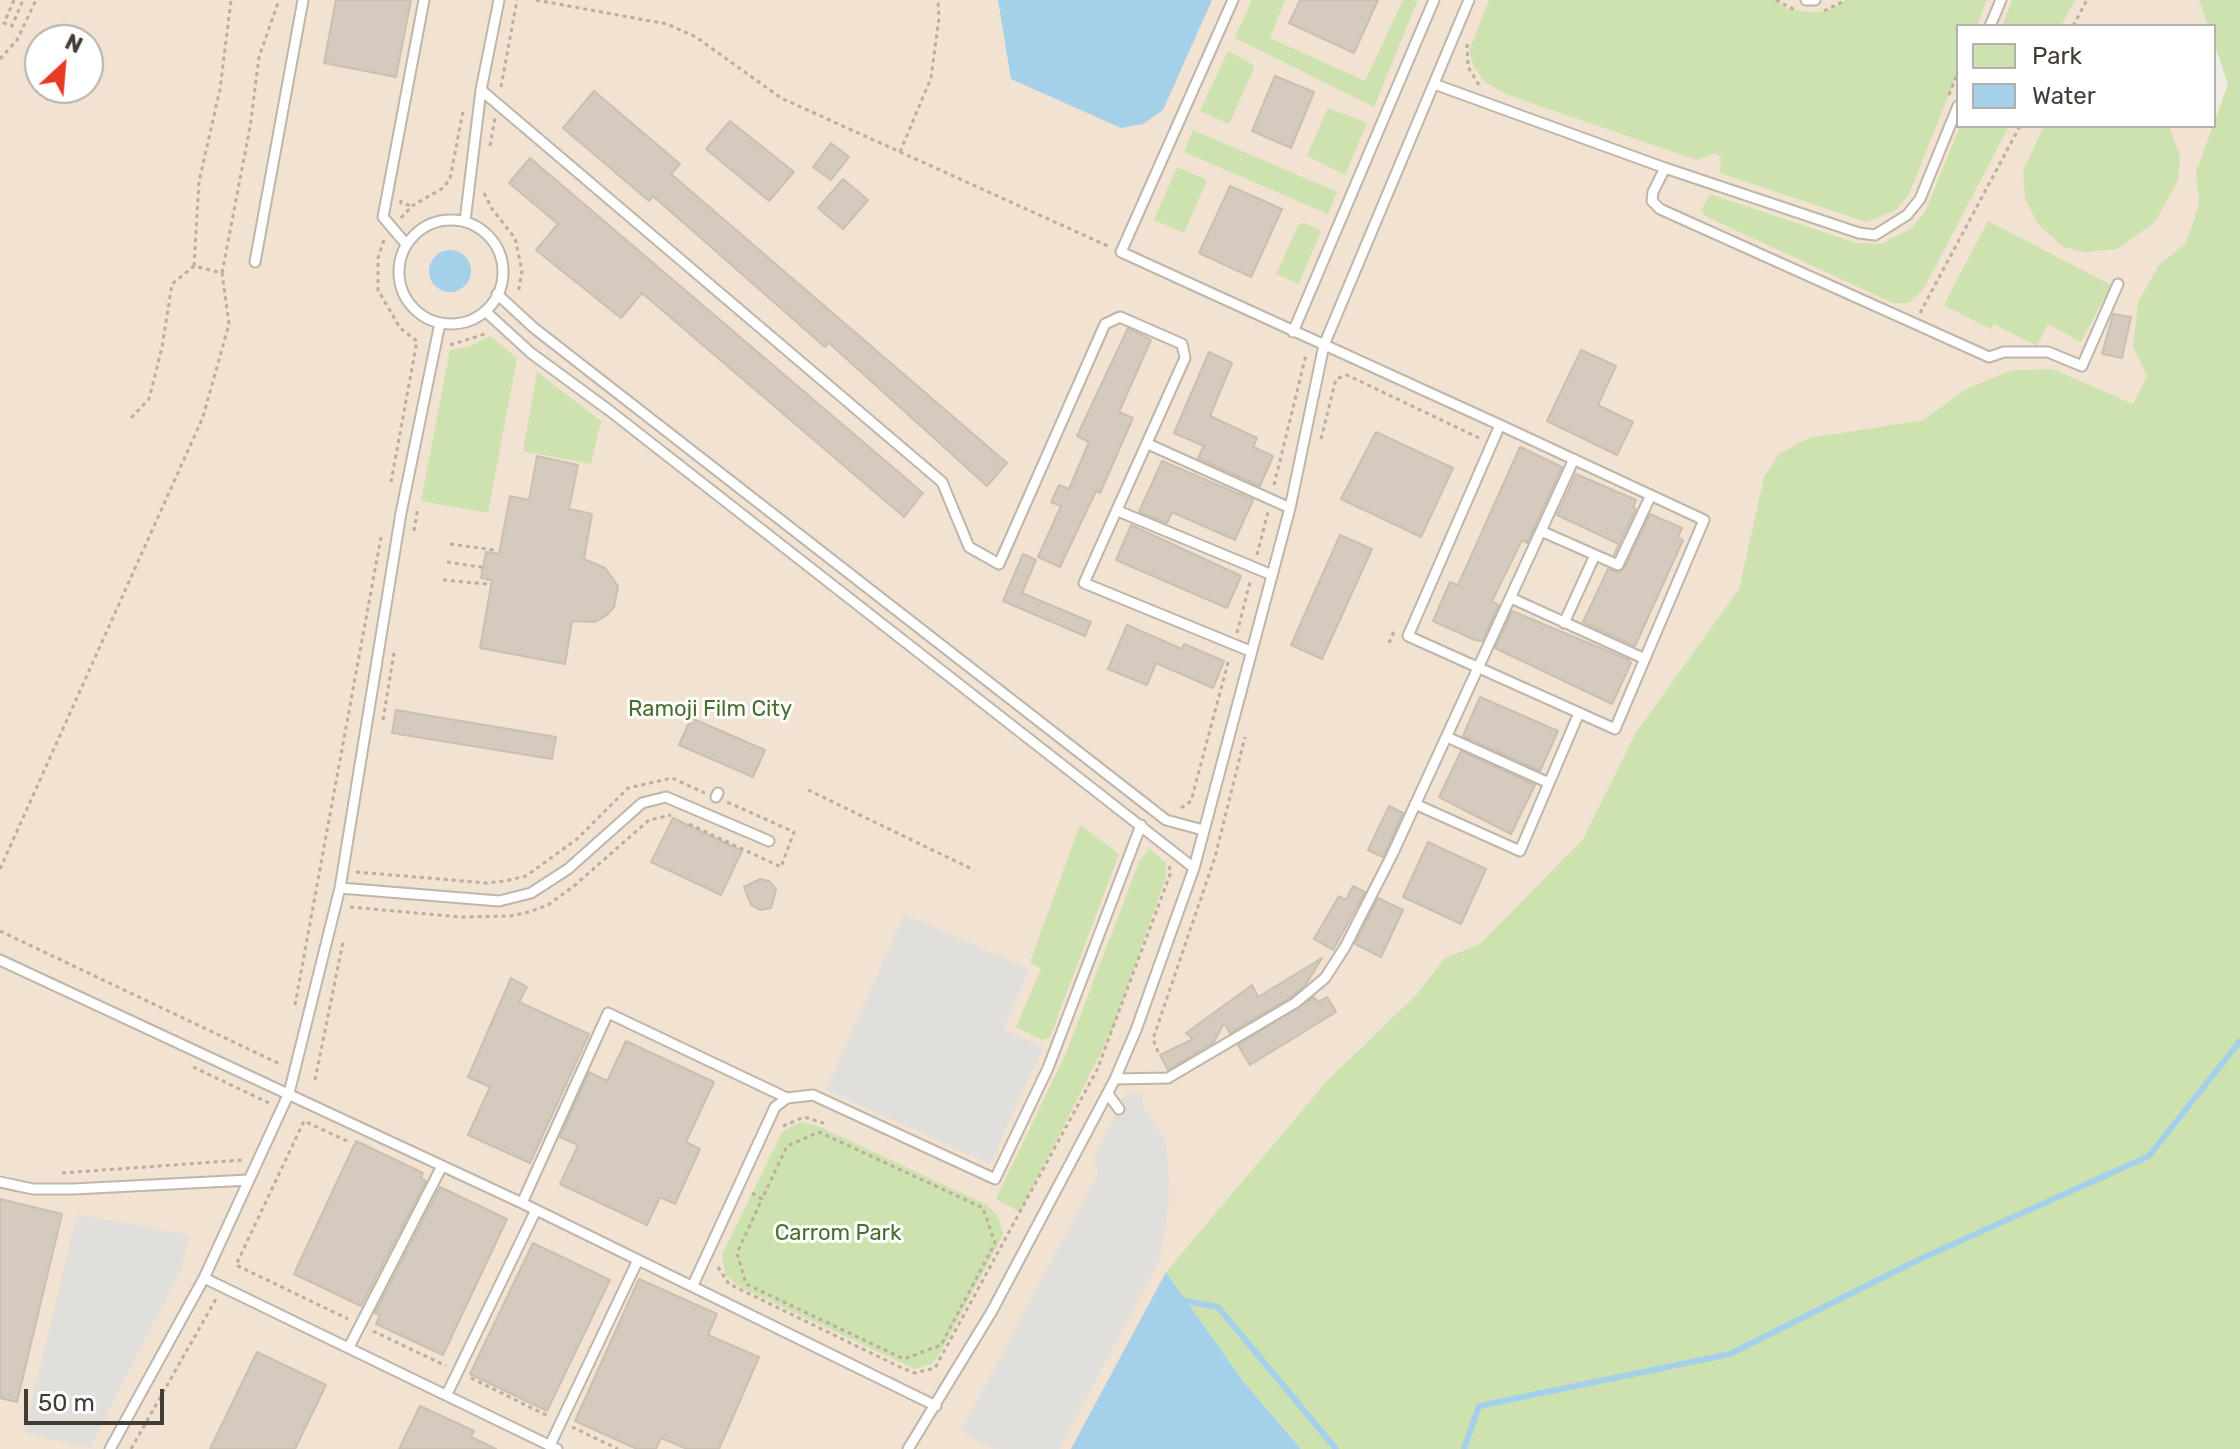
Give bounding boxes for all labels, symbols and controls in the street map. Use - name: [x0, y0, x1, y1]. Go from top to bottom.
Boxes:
- north arrow: [24, 24, 104, 104]
- legend: [1956, 24, 2216, 128]
- text: N: [61, 28, 87, 59]
- text: Park: [2032, 42, 2082, 70]
- text: Water: [2032, 82, 2096, 110]
- park label: Ramoji Film City: [628, 697, 792, 723]
- park label: Carrom Park: [775, 1221, 901, 1247]
- scale bar: [28, 1373, 168, 1423]
- text: 50 m: [38, 1389, 95, 1417]

